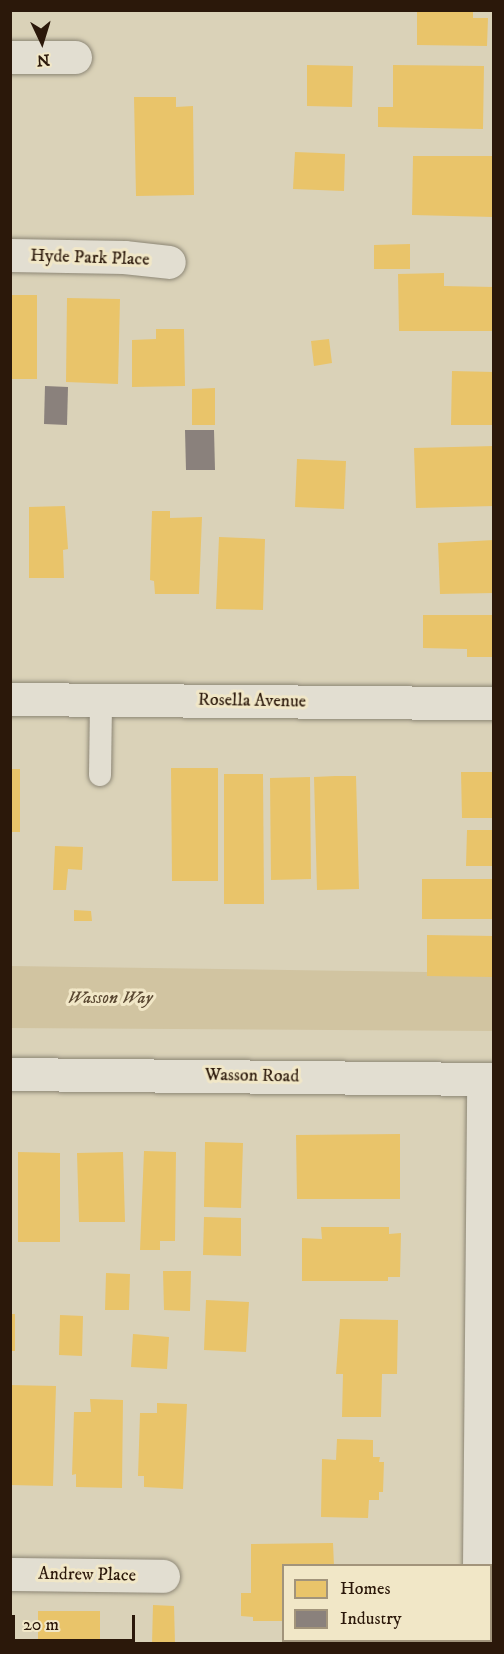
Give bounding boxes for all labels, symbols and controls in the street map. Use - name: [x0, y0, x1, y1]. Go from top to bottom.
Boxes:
- north arrow: [12, 12, 72, 72]
- text: N: [36, 50, 51, 70]
- street label: Hyde Park Place: [30, 245, 150, 271]
- street label: Rosella Avenue: [198, 689, 306, 713]
- park label: Wasson Way: [67, 987, 153, 1009]
- street label: Wasson Road: [205, 1064, 299, 1088]
- street label: Andrew Place: [38, 1563, 136, 1587]
- legend: [282, 1564, 492, 1642]
- text: Homes: [340, 1578, 391, 1600]
- scale bar: [15, 1603, 138, 1641]
- text: Industry: [340, 1608, 401, 1630]
- text: 20 m: [23, 1614, 59, 1636]

